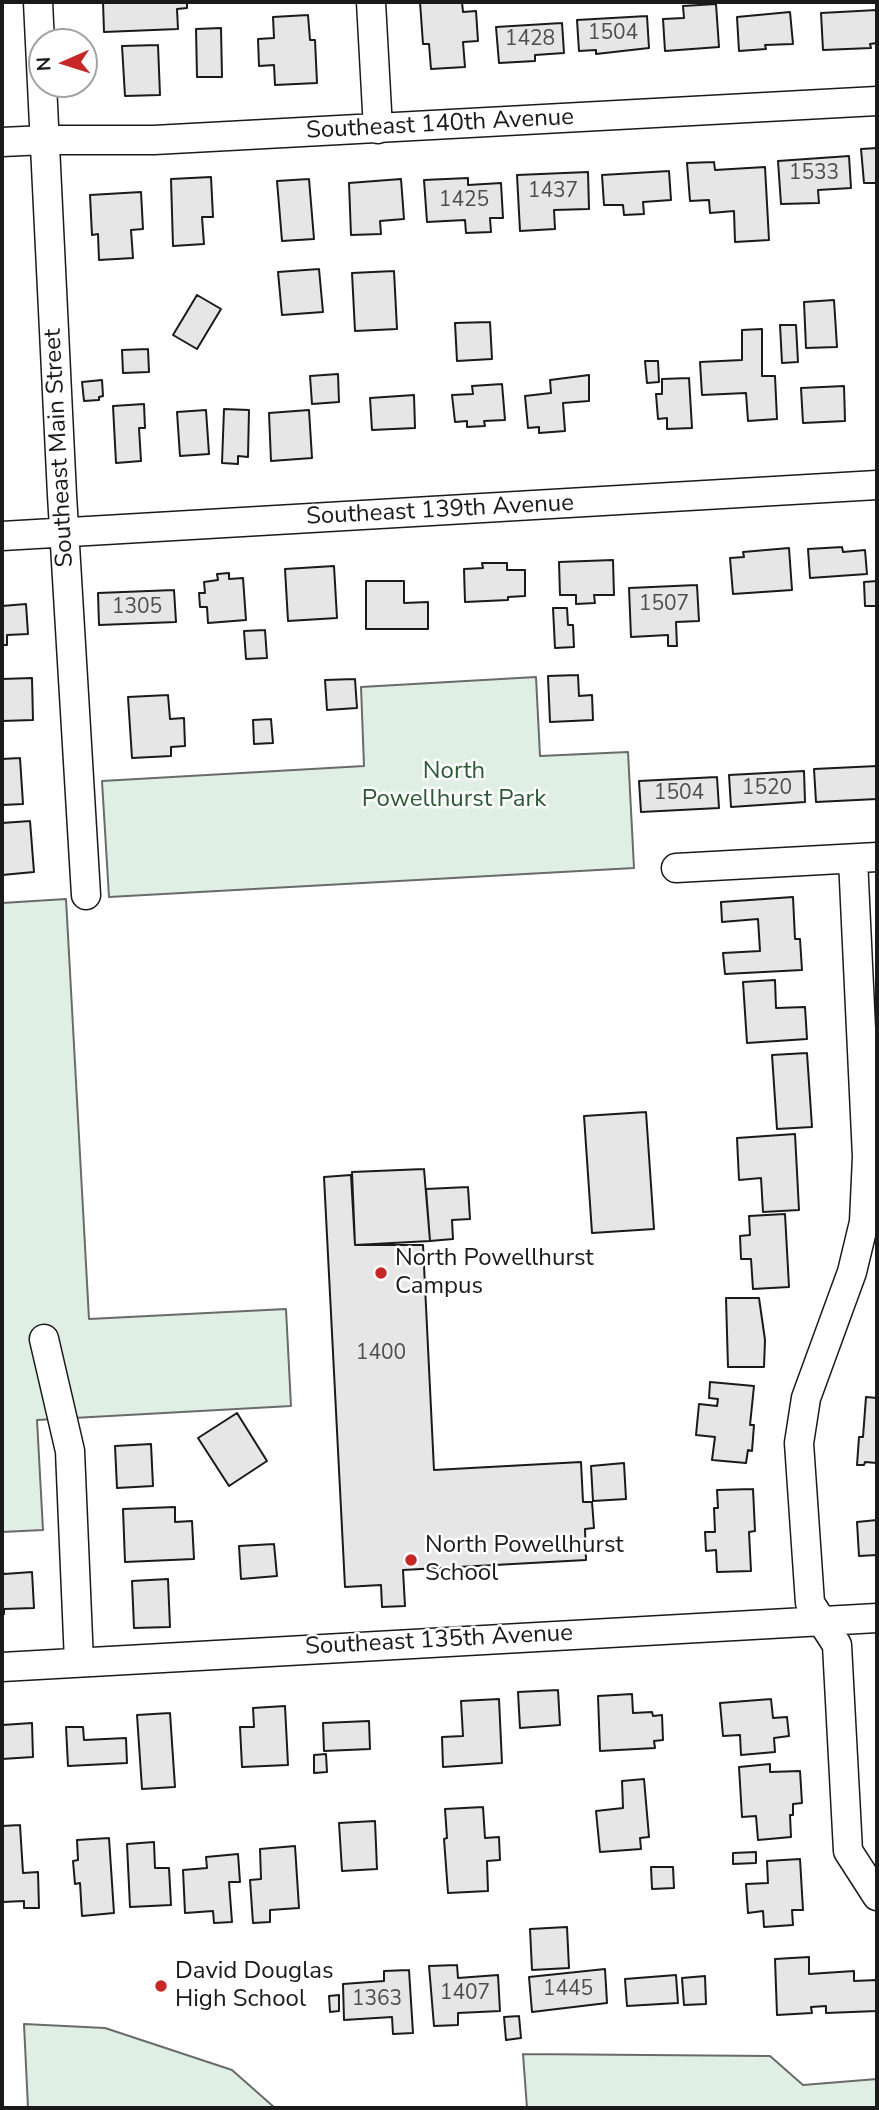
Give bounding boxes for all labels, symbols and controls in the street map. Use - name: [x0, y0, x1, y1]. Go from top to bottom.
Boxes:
- house number: 1504: [588, 21, 638, 47]
- house number: 1428: [505, 27, 555, 53]
- north arrow: [28, 28, 98, 98]
- text: N: [31, 56, 57, 72]
- street label: Southeast 140th Avenue: [305, 104, 575, 146]
- house number: 1533: [789, 161, 839, 187]
- house number: 1437: [528, 179, 578, 205]
- house number: 1425: [439, 188, 489, 214]
- street label: Southeast Main Street: [39, 328, 81, 568]
- street label: Southeast 139th Avenue: [305, 490, 575, 532]
- house number: 1507: [639, 592, 689, 618]
- house number: 1305: [112, 595, 162, 621]
- park label: North Powellhurst Park: [362, 758, 546, 814]
- house number: 1520: [742, 776, 792, 802]
- house number: 1504: [654, 781, 704, 807]
- place label: North Powellhurst Campus: [395, 1245, 594, 1301]
- marker: North Powellhurst Campus: [373, 1265, 389, 1281]
- house number: 1400: [356, 1341, 406, 1367]
- place label: North Powellhurst School: [425, 1532, 624, 1588]
- marker: North Powellhurst School: [403, 1552, 419, 1568]
- street label: Southeast 135th Avenue: [304, 1620, 574, 1662]
- place label: David Douglas High School: [175, 1958, 334, 2014]
- house number: 1445: [543, 1977, 593, 2003]
- marker: David Douglas High School: [153, 1978, 169, 1994]
- house number: 1407: [440, 1981, 490, 2007]
- house number: 1363: [352, 1987, 402, 2013]

